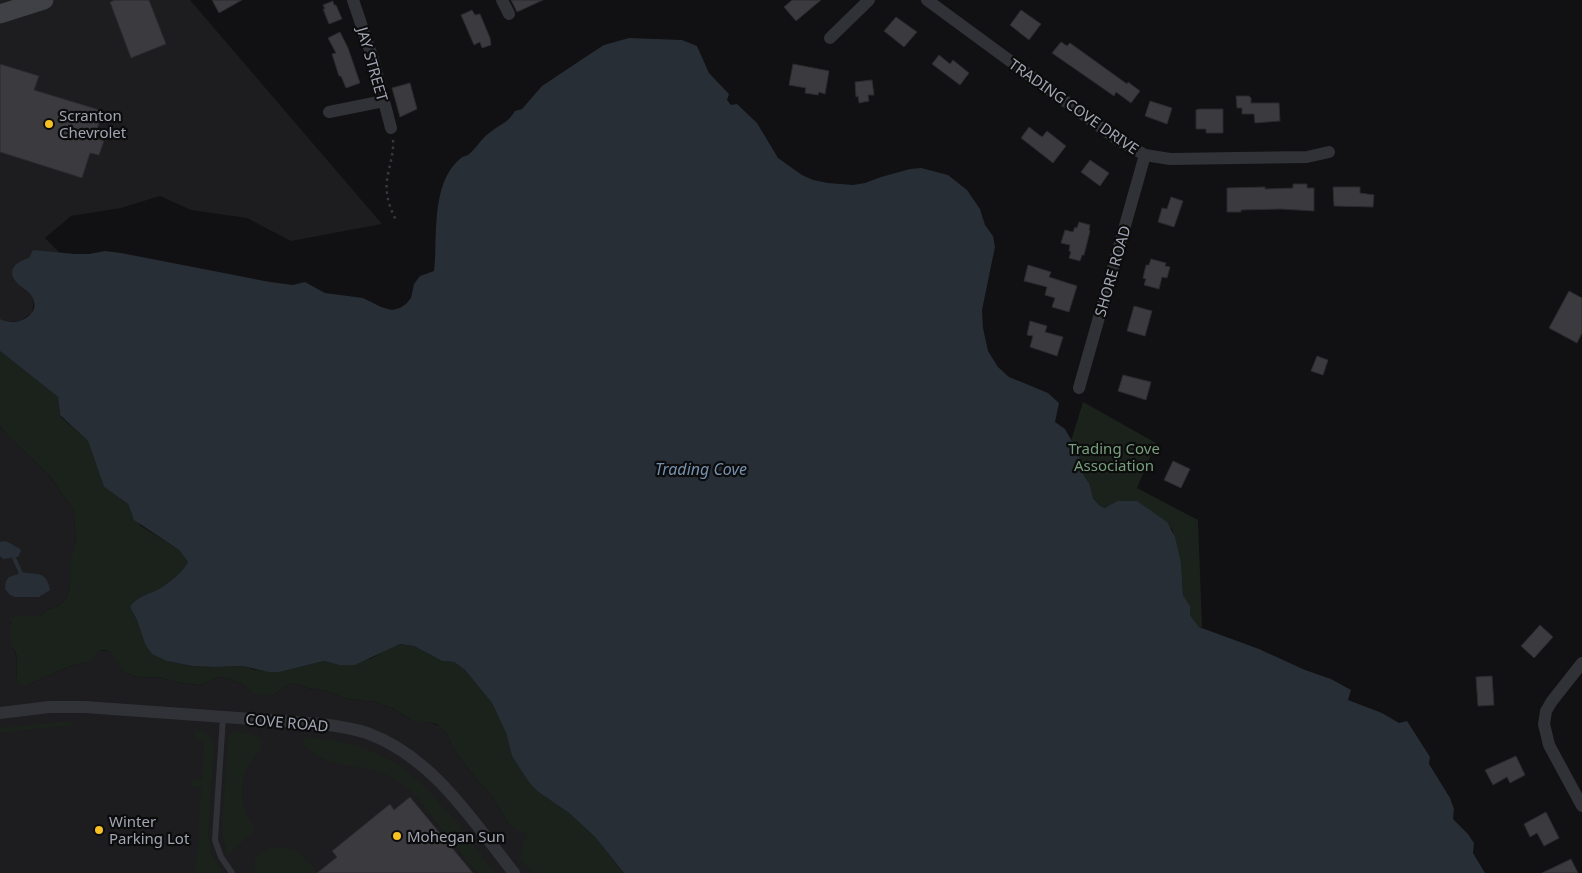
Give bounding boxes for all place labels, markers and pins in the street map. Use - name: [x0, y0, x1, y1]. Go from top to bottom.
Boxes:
- place label: Scranton Chevrolet: [59, 105, 127, 142]
- marker: Scranton Chevrolet: [43, 118, 55, 130]
- place label: Winter Parking Lot: [109, 811, 190, 848]
- marker: Winter Parking Lot: [93, 824, 105, 836]
- place label: Mohegan Sun: [407, 826, 505, 846]
- marker: Mohegan Sun: [391, 830, 403, 842]

